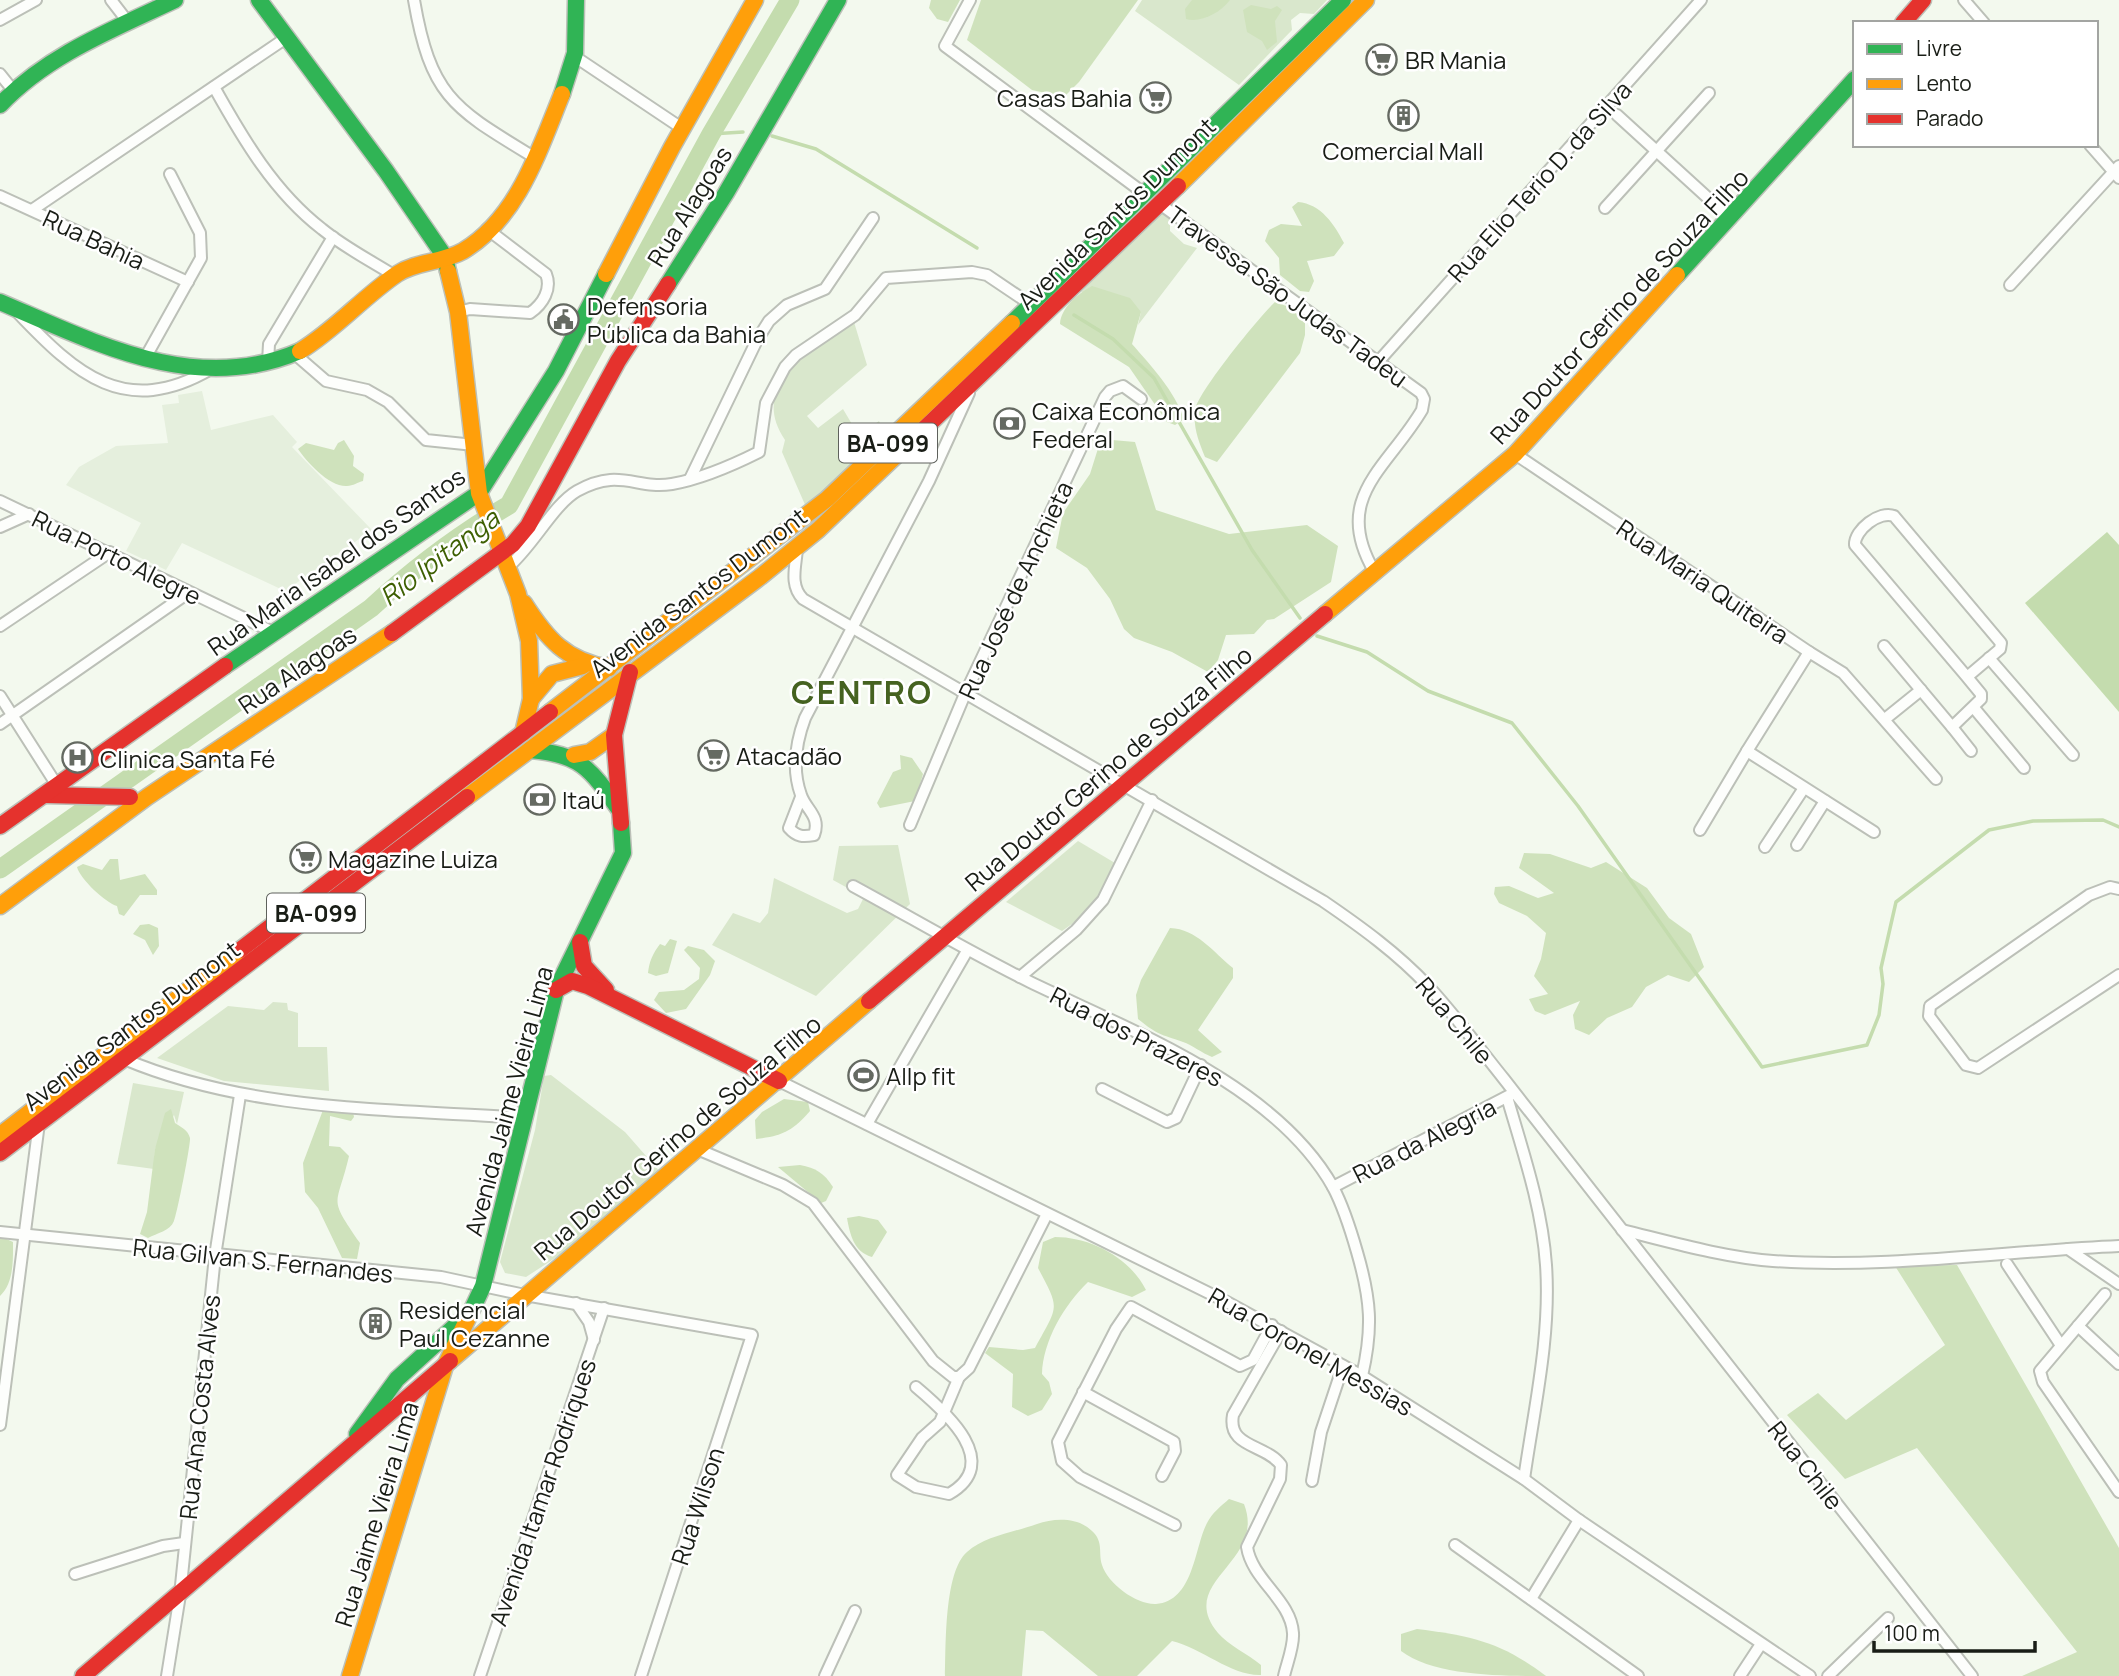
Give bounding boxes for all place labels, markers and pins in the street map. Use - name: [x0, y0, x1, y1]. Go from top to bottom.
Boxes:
- supermarket icon: BR Mania: [1365, 42, 1399, 76]
- place label: BR Mania: [1405, 43, 1506, 76]
- supermarket icon: Casas Bahia: [1138, 80, 1172, 114]
- place label: Casas Bahia: [997, 81, 1132, 114]
- building icon: Comercial Mall: [1386, 99, 1420, 133]
- place label: Comercial Mall: [1322, 134, 1484, 167]
- place label: Defensoria Pública da Bahia: [587, 289, 766, 350]
- public building icon: Defensoria Pública da Bahia: [547, 302, 581, 336]
- place label: Caixa Econômica Federal: [1032, 394, 1220, 455]
- bank icon: Caixa Econômica Federal: [992, 407, 1026, 441]
- supermarket icon: Atacadão: [696, 738, 730, 772]
- place label: Atacadão: [736, 739, 842, 772]
- hospital icon: Clinica Santa Fé: [60, 741, 94, 775]
- place label: Clinica Santa Fé: [100, 742, 275, 775]
- bank icon: Itaú: [522, 782, 556, 816]
- place label: Itaú: [562, 783, 605, 816]
- supermarket icon: Magazine Luiza: [288, 841, 322, 875]
- place label: Magazine Luiza: [328, 842, 498, 875]
- sports icon: Allp fit: [846, 1058, 880, 1092]
- place label: Allp fit: [886, 1059, 956, 1092]
- place label: Residencial Paul Cezanne: [399, 1293, 550, 1354]
- building icon: Residencial Paul Cezanne: [359, 1306, 393, 1340]

